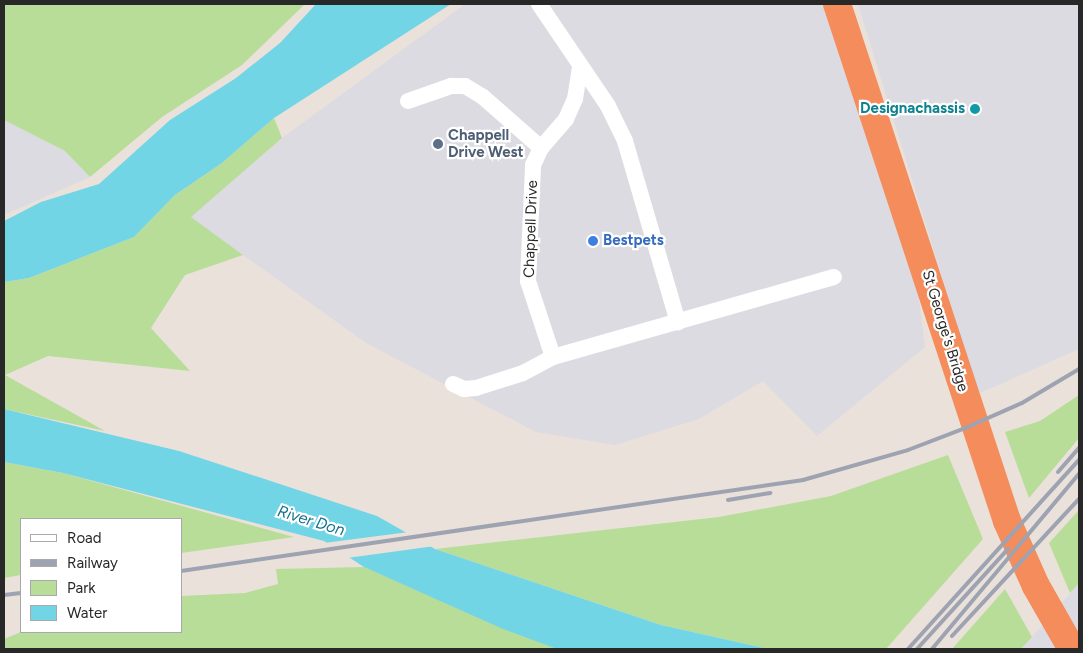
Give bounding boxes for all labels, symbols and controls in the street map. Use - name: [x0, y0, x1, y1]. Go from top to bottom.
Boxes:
- place label: Designachassis: [860, 100, 965, 118]
- marker: Designachassis: [969, 103, 981, 115]
- place label: Chappell Drive West: [448, 126, 524, 161]
- marker: Chappell Drive West: [432, 138, 444, 150]
- street label: Chappell Drive: [520, 180, 542, 278]
- place label: Bestpets: [603, 232, 664, 250]
- marker: Bestpets: [587, 235, 599, 247]
- street label: St George's Bridge: [918, 268, 972, 394]
- water label: River Don: [275, 502, 347, 540]
- legend: [20, 518, 182, 633]
- text: Road: [67, 529, 102, 547]
- text: Railway: [67, 554, 118, 572]
- text: Park: [67, 579, 96, 597]
- text: Water: [67, 604, 107, 622]

